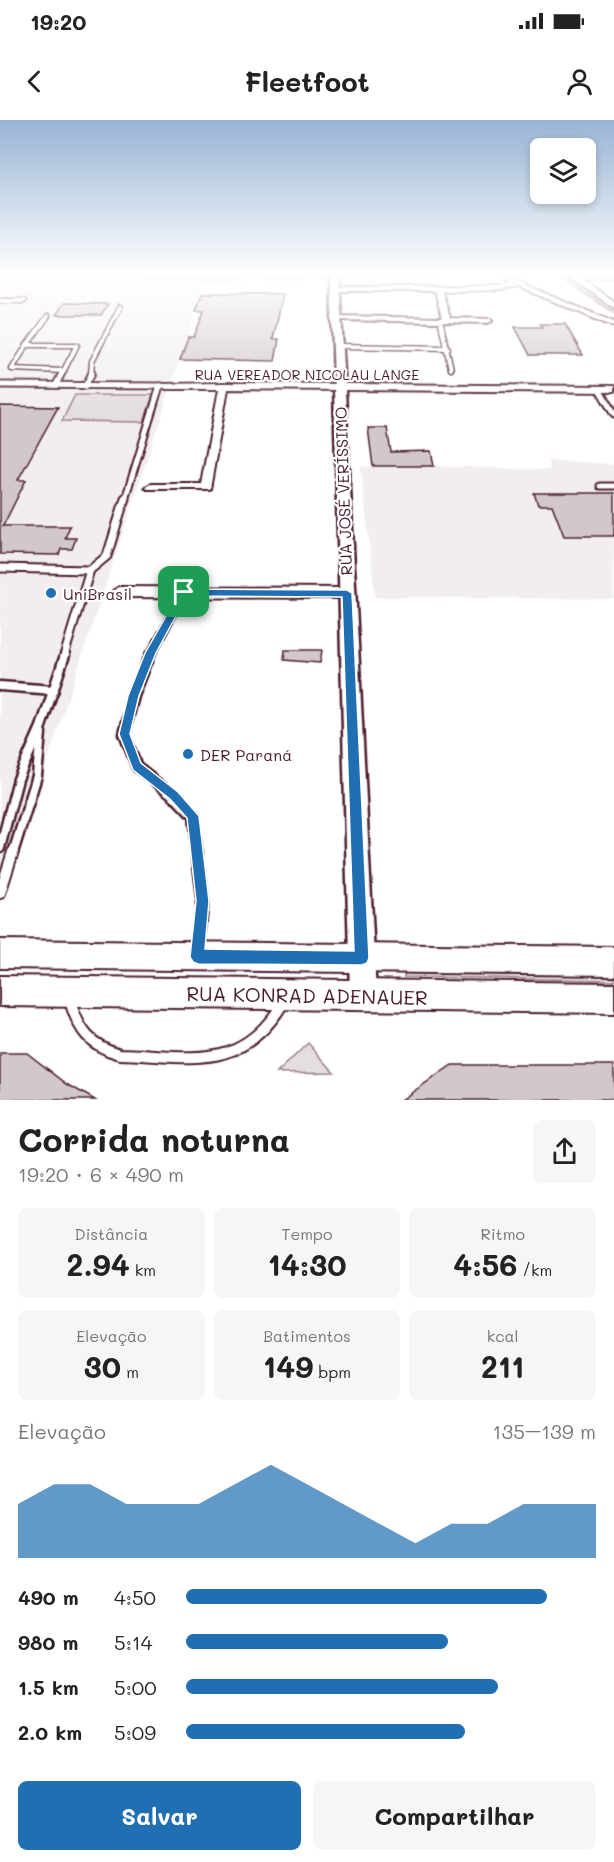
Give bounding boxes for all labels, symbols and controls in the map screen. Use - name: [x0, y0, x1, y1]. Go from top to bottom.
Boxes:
- text: 19:20: [30, 7, 86, 36]
- text: Fleetfoot: [244, 64, 370, 99]
- icon: back: [18, 65, 51, 98]
- icon: person: [563, 65, 596, 98]
- map controls: [530, 138, 596, 204]
- button: layers: [530, 138, 596, 204]
- street label: RUA VEREADOR NICOLAU LANGE: [195, 365, 419, 384]
- street label: RUA JOSÉ VERÍSSIMO: [330, 406, 356, 576]
- pin: [158, 566, 209, 617]
- icon: arrive: [167, 575, 200, 608]
- place label: UniBrasil: [63, 583, 132, 604]
- marker: UniBrasil: [44, 586, 58, 600]
- place label: DER Paraná: [200, 744, 292, 765]
- marker: DER Paraná: [181, 747, 195, 761]
- street label: RUA KONRAD ADENAUER: [186, 980, 428, 1010]
- text: Corrida noturna: [18, 1117, 290, 1160]
- button: share: [533, 1120, 596, 1183]
- text: 19:20 · 6 × 490 m: [18, 1161, 184, 1187]
- text: Distância: [74, 1223, 148, 1244]
- text: Tempo: [282, 1223, 332, 1244]
- text: Ritmo: [480, 1223, 525, 1244]
- text: 2.94: [67, 1244, 130, 1284]
- text: 14:30: [267, 1244, 347, 1284]
- text: 4:56: [453, 1244, 517, 1284]
- text: km: [130, 1259, 156, 1280]
- text: /km: [517, 1259, 552, 1280]
- text: Elevação: [76, 1325, 147, 1346]
- text: Batimentos: [263, 1325, 351, 1346]
- text: kcal: [487, 1325, 519, 1346]
- text: 30: [84, 1346, 121, 1386]
- text: 149: [263, 1346, 313, 1386]
- text: 211: [481, 1346, 524, 1386]
- text: m: [121, 1361, 139, 1382]
- text: bpm: [313, 1361, 351, 1382]
- text: Elevação: [18, 1418, 106, 1444]
- text: 135–139 m: [492, 1418, 596, 1444]
- text: 490 m: [18, 1584, 79, 1610]
- text: 4:50: [114, 1584, 156, 1610]
- text: 980 m: [18, 1629, 78, 1655]
- text: 5:14: [114, 1629, 153, 1655]
- text: 1.5 km: [18, 1674, 79, 1700]
- text: 5:00: [114, 1674, 157, 1700]
- text: 2.0 km: [18, 1719, 82, 1745]
- text: 5:09: [114, 1719, 156, 1745]
- button: Salvar: [18, 1781, 301, 1850]
- button: Compartilhar: [313, 1781, 596, 1850]

